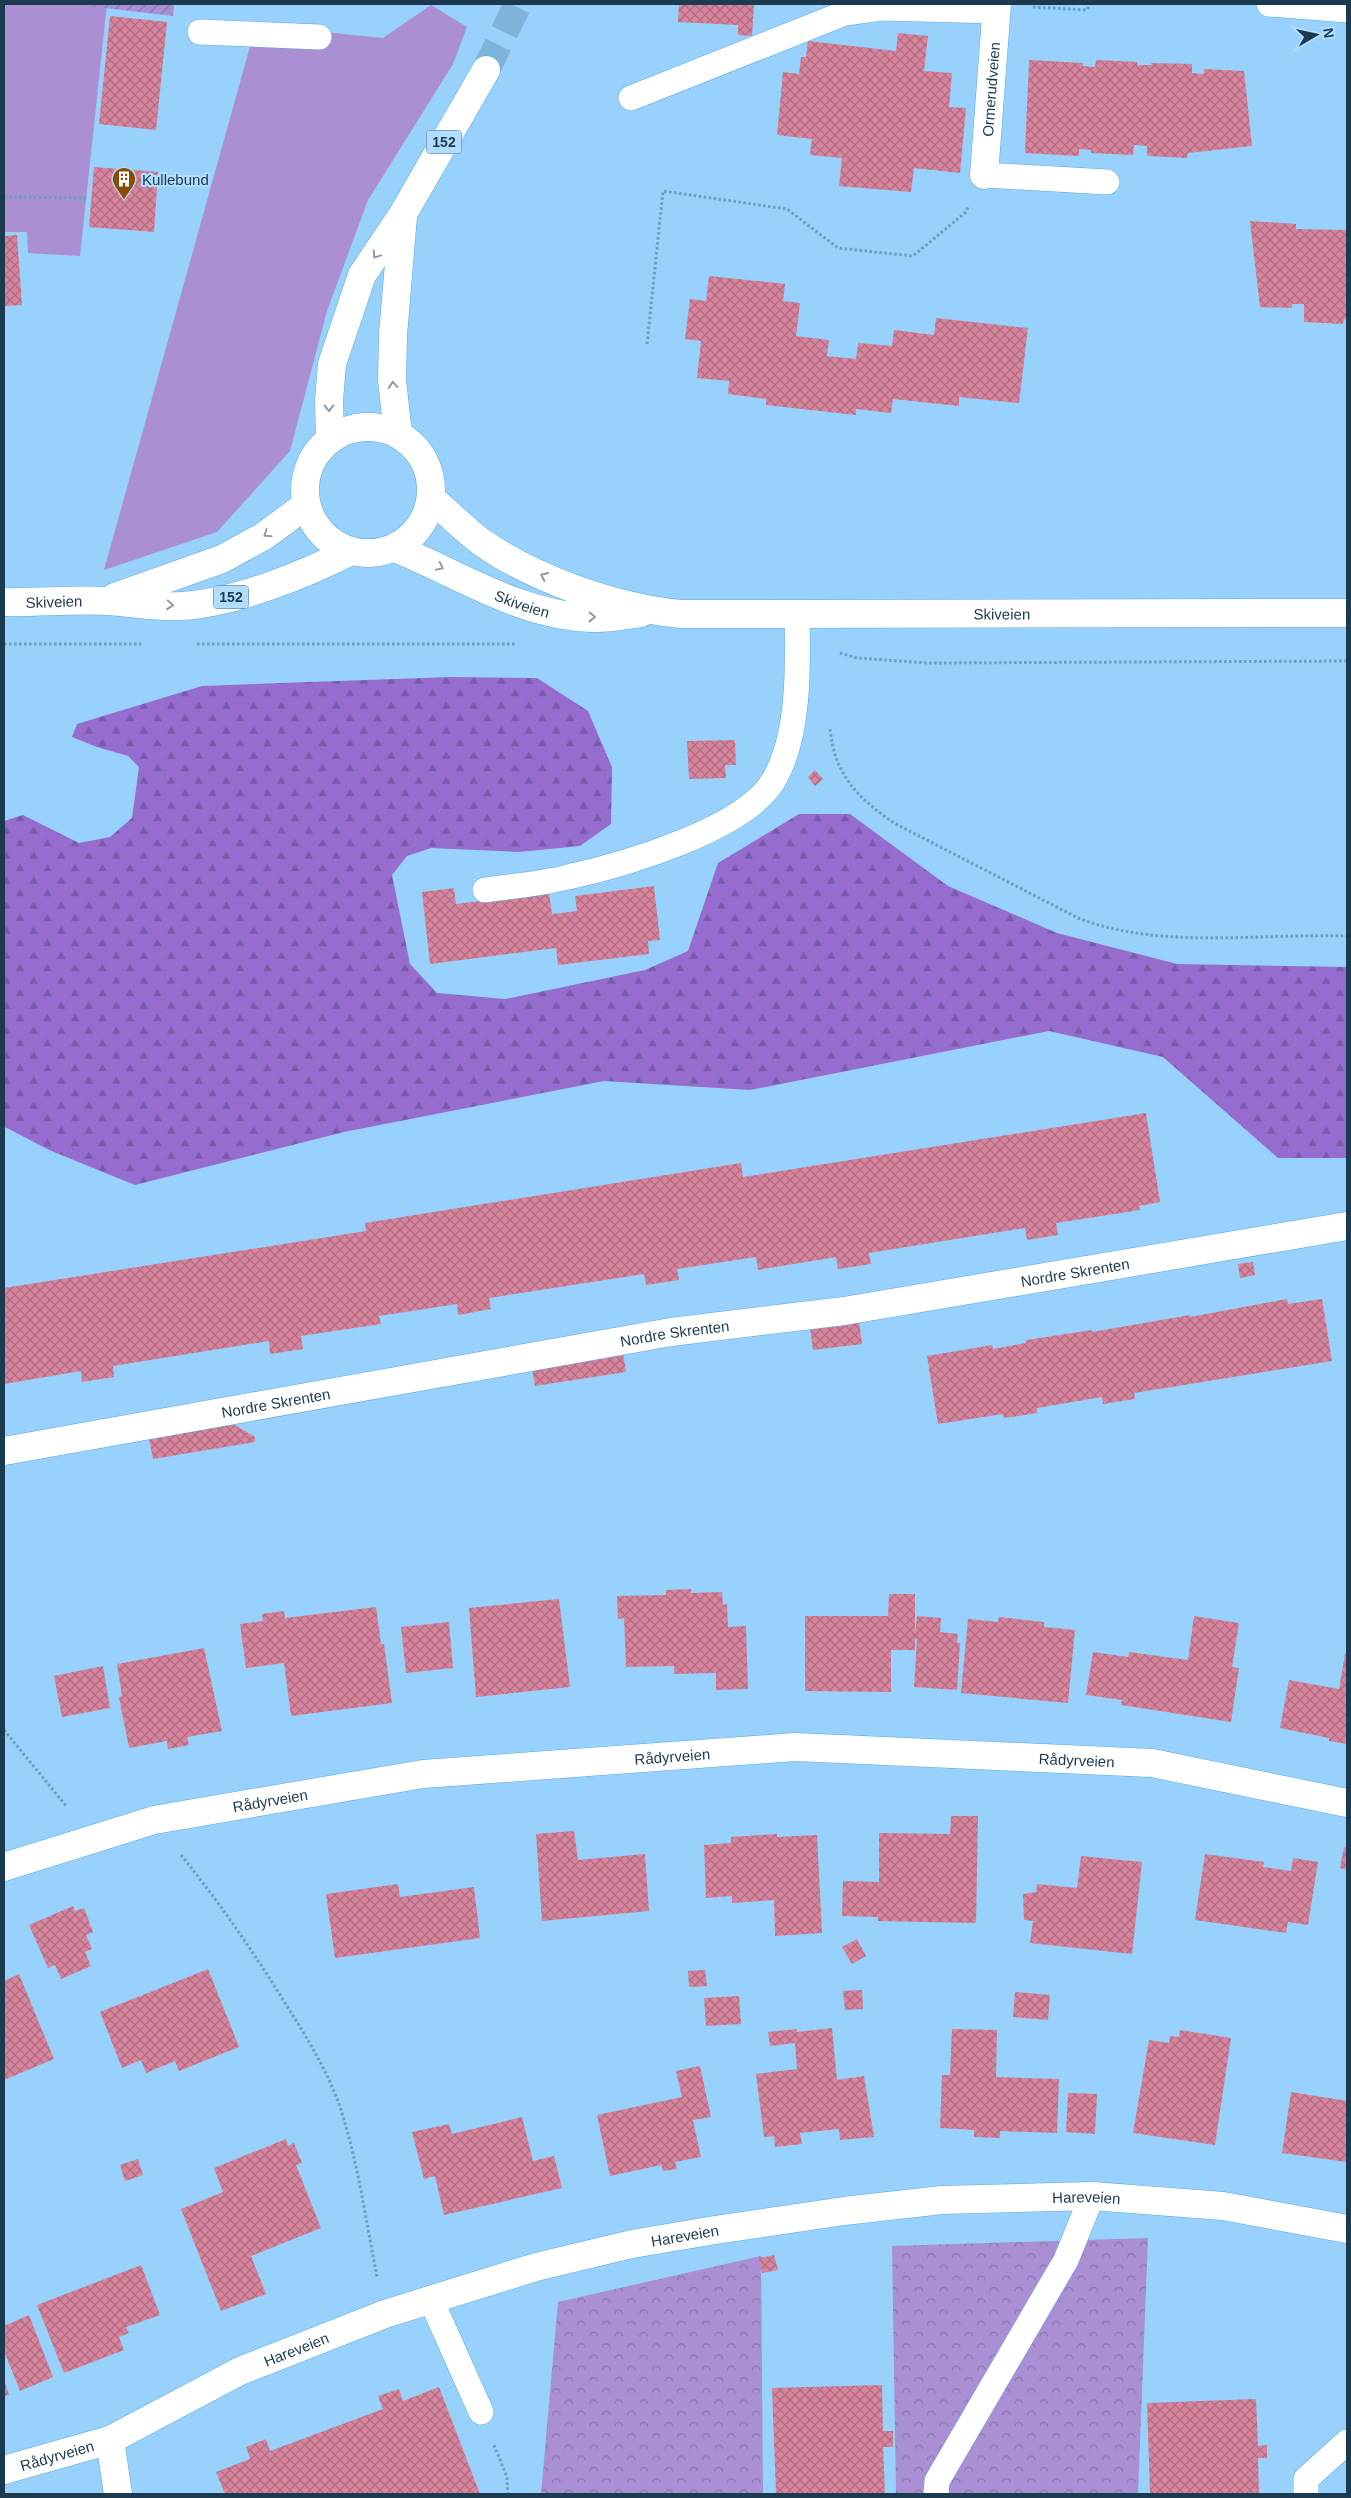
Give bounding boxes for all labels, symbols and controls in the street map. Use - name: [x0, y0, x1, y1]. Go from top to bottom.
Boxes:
- north arrow: [1291, 10, 1341, 60]
- text: N: [1320, 27, 1338, 39]
- street label: Ormerudveien: [978, 41, 1003, 137]
- road number: 152: [426, 130, 462, 154]
- building icon: Kullebund: [111, 166, 137, 200]
- place label: Kullebund: [142, 171, 209, 188]
- one-way arrow: [373, 249, 382, 259]
- one-way arrow: [387, 381, 398, 389]
- one-way arrow: [324, 404, 335, 412]
- one-way arrow: [263, 528, 273, 537]
- one-way arrow: [435, 560, 444, 571]
- one-way arrow: [540, 572, 549, 583]
- road number: 152: [214, 586, 248, 608]
- street label: Skiveien: [492, 586, 551, 620]
- street label: Skiveien: [25, 592, 82, 611]
- one-way arrow: [167, 600, 175, 611]
- street label: Skiveien: [973, 605, 1030, 622]
- one-way arrow: [589, 612, 597, 623]
- street label: Nordre Skrenten: [1019, 1254, 1131, 1290]
- street label: Nordre Skrenten: [619, 1317, 730, 1349]
- street label: Nordre Skrenten: [220, 1384, 331, 1421]
- street label: Rådyrveien: [634, 1745, 711, 1767]
- street label: Rådyrveien: [1038, 1749, 1115, 1770]
- street label: Rådyrveien: [231, 1785, 309, 1815]
- street label: Hareveien: [1052, 2187, 1121, 2207]
- street label: Hareveien: [650, 2221, 720, 2249]
- street label: Hareveien: [261, 2329, 331, 2369]
- street label: Rådyrveien: [18, 2437, 96, 2474]

